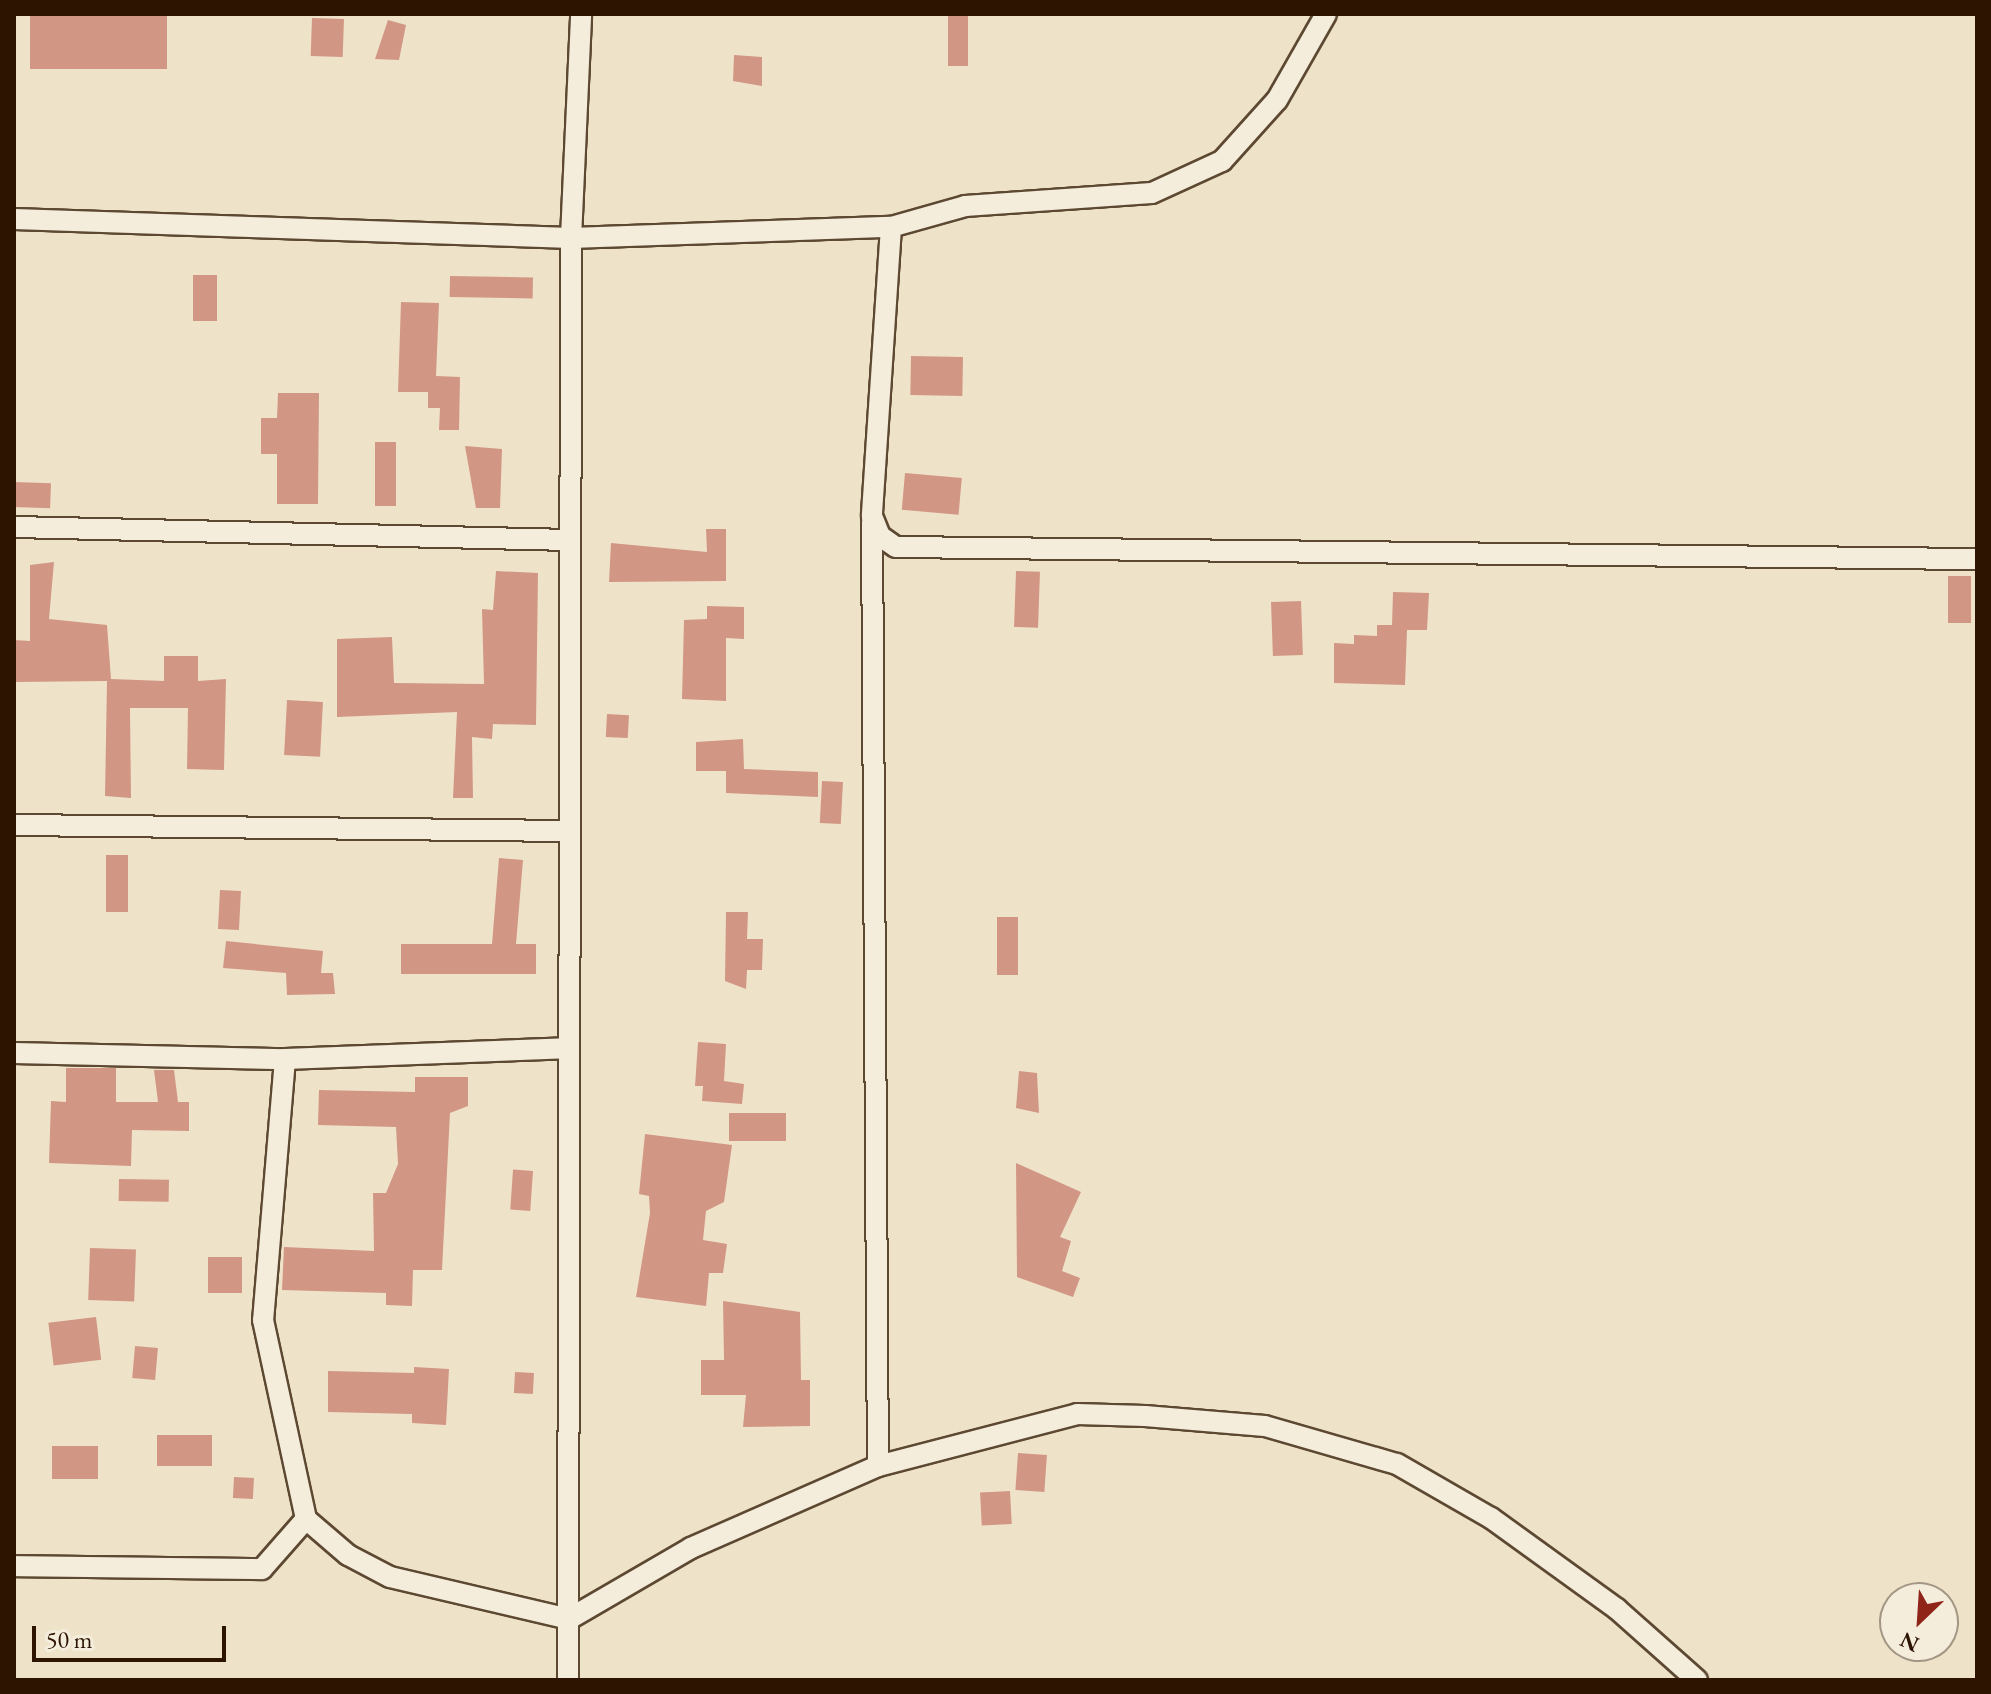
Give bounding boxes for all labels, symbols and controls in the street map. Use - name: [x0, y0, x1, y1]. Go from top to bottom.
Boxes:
- north arrow: [1879, 1582, 1959, 1662]
- scale bar: [36, 1610, 230, 1660]
- text: 50 m: [46, 1624, 93, 1655]
- text: N: [1895, 1625, 1924, 1659]

